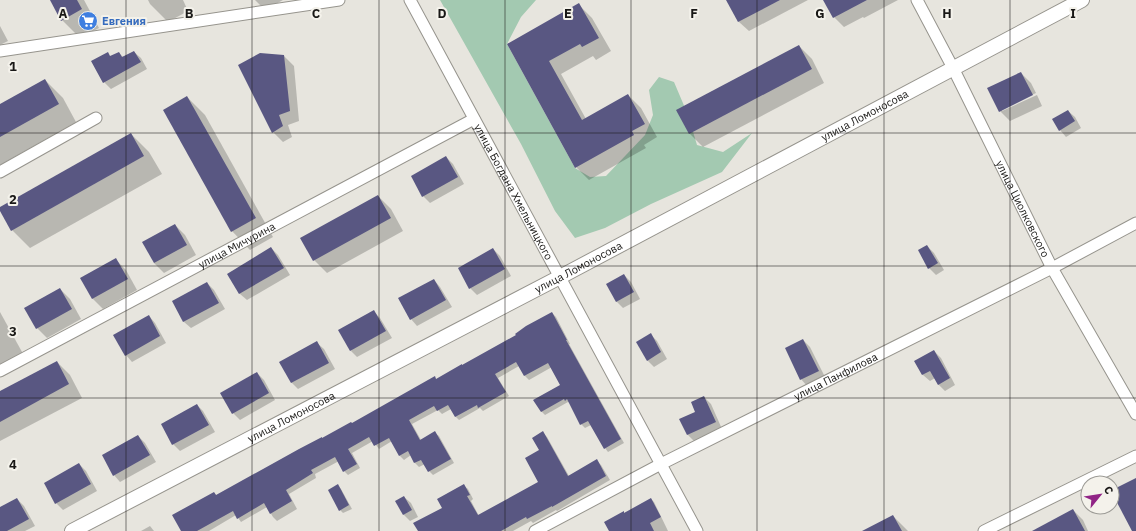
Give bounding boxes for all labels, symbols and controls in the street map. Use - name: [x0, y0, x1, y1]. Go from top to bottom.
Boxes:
- text: A: [59, 5, 68, 22]
- text: B: [185, 5, 194, 22]
- text: C: [312, 5, 321, 22]
- text: D: [437, 5, 447, 22]
- text: E: [564, 5, 572, 22]
- text: F: [690, 5, 698, 22]
- text: G: [815, 5, 825, 22]
- text: H: [942, 5, 952, 22]
- text: I: [1070, 5, 1076, 22]
- supermarket icon: Евгения: [77, 10, 99, 32]
- place label: Евгения: [102, 14, 146, 28]
- text: 1: [9, 58, 17, 75]
- street label: улица Ломоносова: [819, 86, 911, 144]
- street label: улица Богдана Хмельницкого: [471, 121, 556, 262]
- street label: улица Циолковского: [993, 158, 1053, 260]
- text: 2: [9, 191, 17, 208]
- street label: улица Мичурина: [196, 219, 278, 271]
- street label: улица Ломоносова: [532, 238, 625, 296]
- text: 3: [9, 323, 17, 340]
- street label: улица Панфилова: [791, 350, 880, 403]
- street label: улица Ломоносова: [245, 388, 337, 446]
- text: 4: [9, 456, 17, 473]
- north arrow: [1080, 475, 1120, 515]
- text: С: [1101, 483, 1117, 497]

